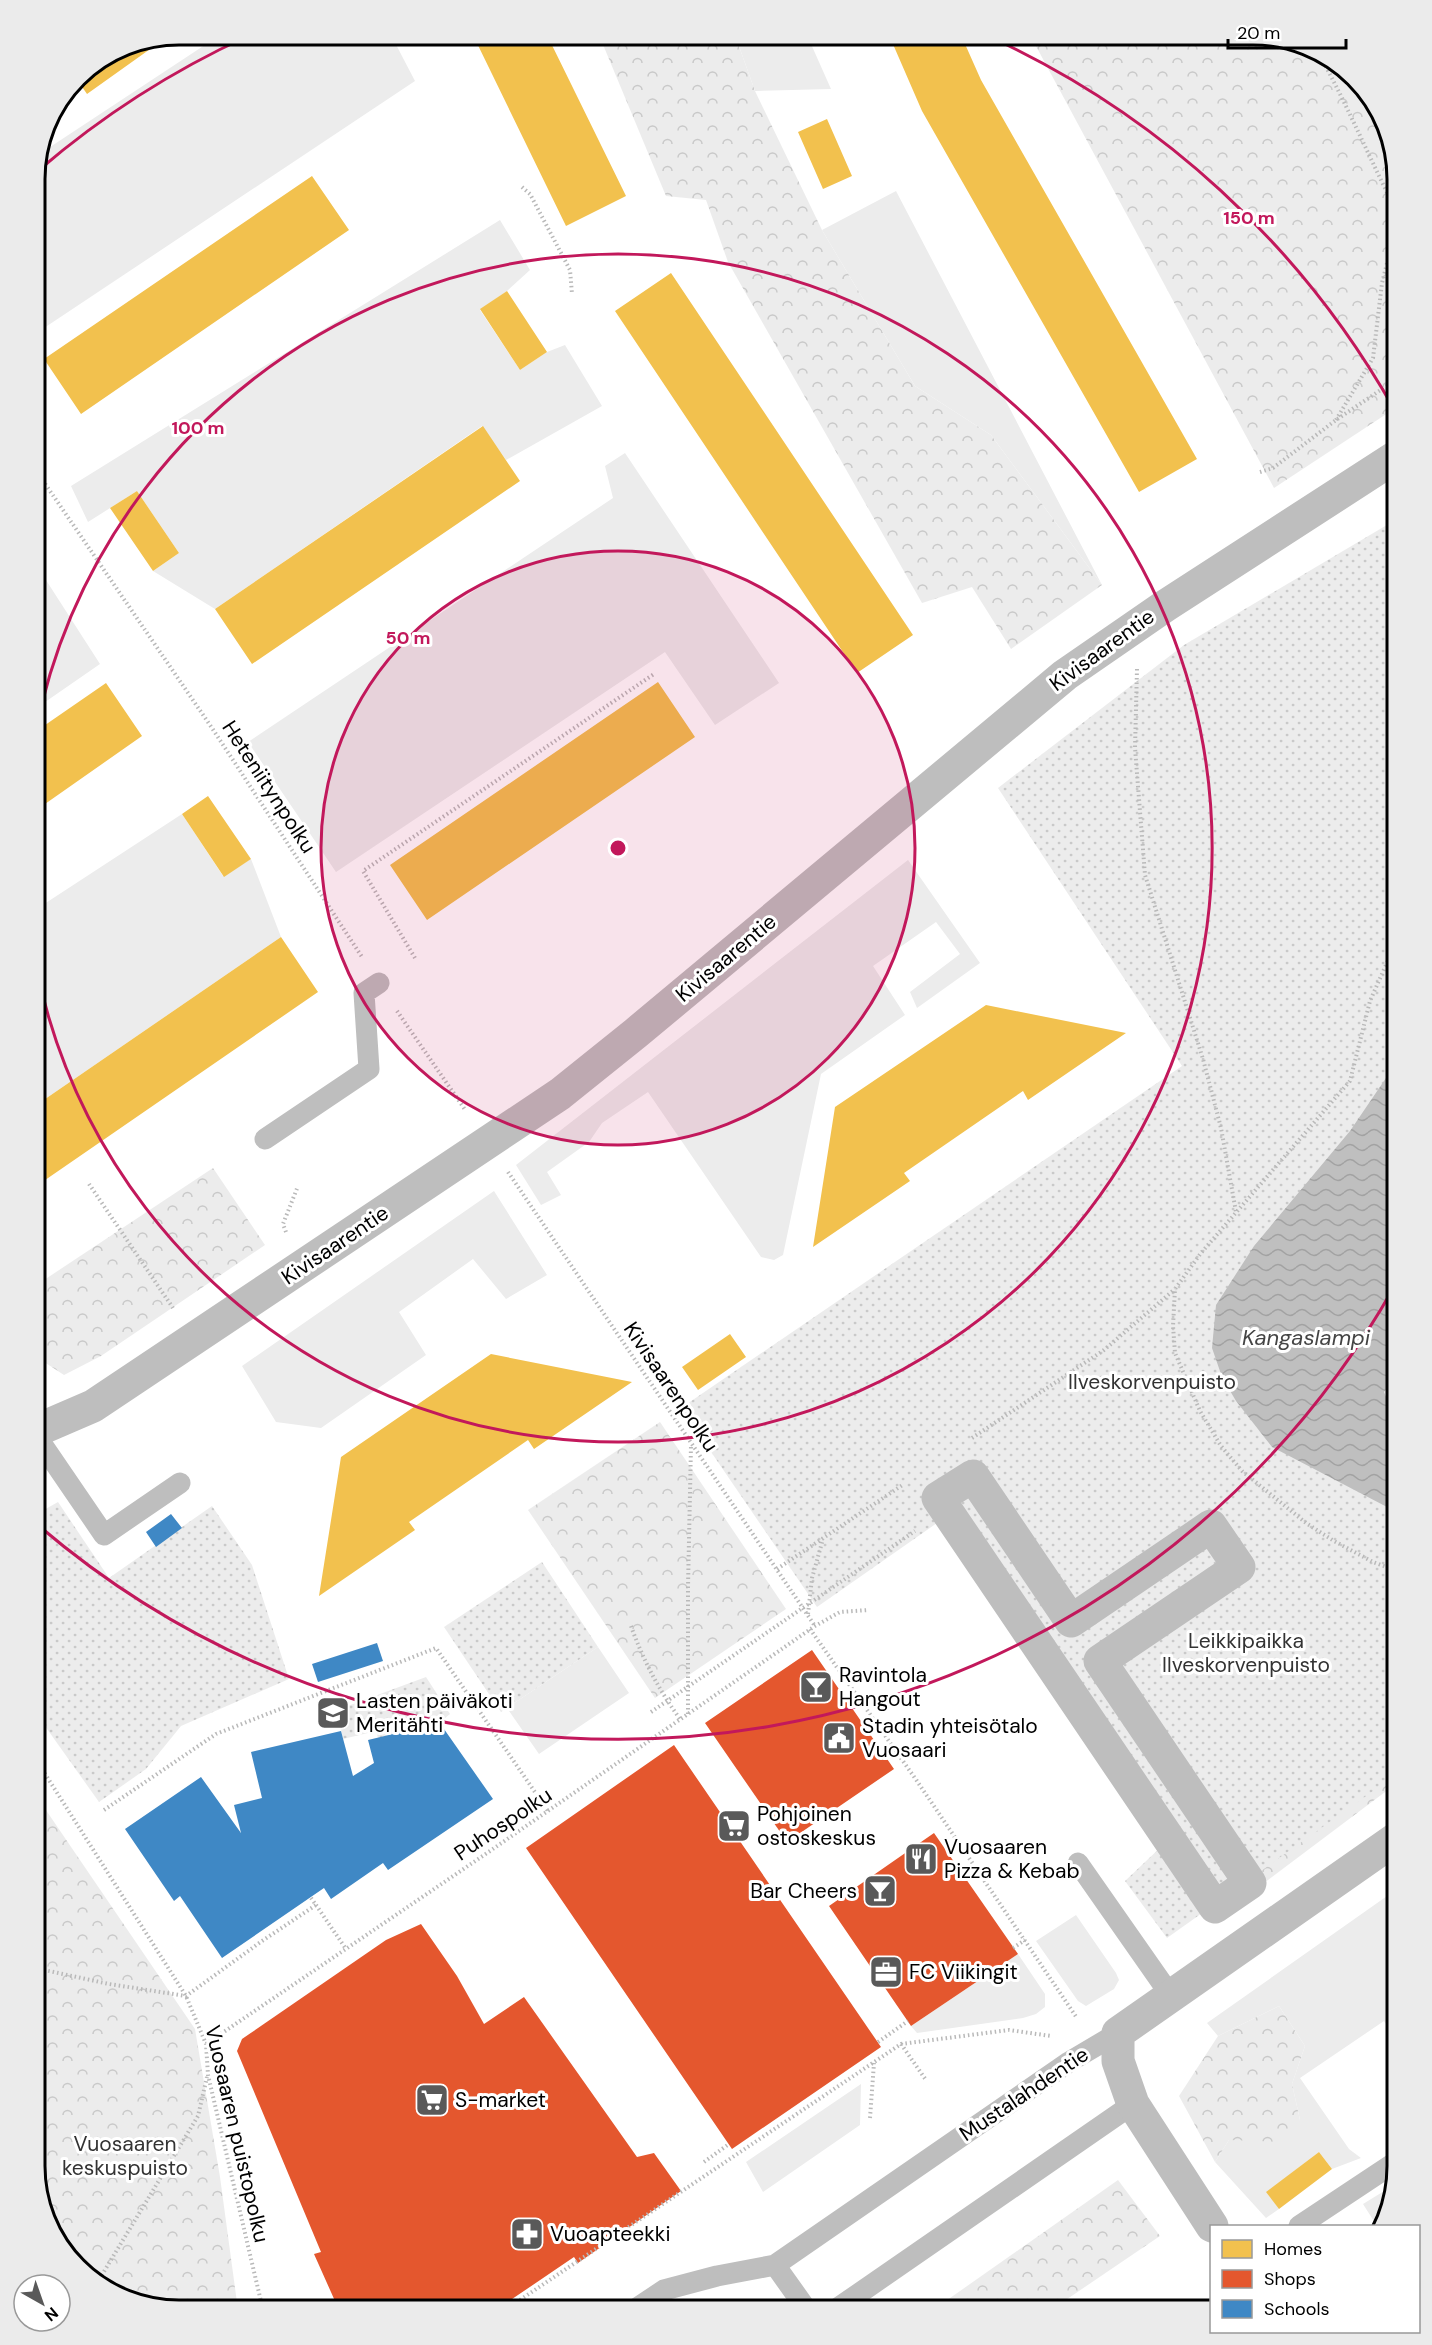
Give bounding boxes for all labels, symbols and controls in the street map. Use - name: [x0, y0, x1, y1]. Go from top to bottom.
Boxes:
- scale bar: [1228, 12, 1346, 50]
- text: 20 m: [1237, 21, 1280, 45]
- text: 150 m: [1223, 206, 1275, 230]
- text: 100 m: [171, 416, 225, 440]
- street label: Kivisaarentie: [1044, 602, 1160, 698]
- text: 50 m: [385, 626, 431, 650]
- street label: Heteniitynpolku: [216, 715, 322, 859]
- centre of rings: [608, 838, 628, 858]
- street label: Kivisaarentie: [670, 908, 782, 1008]
- street label: Kivisaarentie: [276, 1199, 394, 1291]
- street label: Kivisaarenpolku: [617, 1317, 725, 1457]
- water label: Kangaslampi: [1242, 1323, 1371, 1352]
- park label: Ilveskorvenpuisto: [1068, 1368, 1236, 1396]
- park label: Leikkipaikka Ilveskorvenpuisto: [1162, 1627, 1330, 1679]
- place label: Ravintola Hangout: [839, 1661, 927, 1713]
- bar icon: Ravintola Hangout: [798, 1669, 834, 1705]
- place label: Lasten päiväkoti Meritähti: [356, 1687, 513, 1739]
- school or university icon: Lasten päiväkoti Meritähti: [315, 1695, 351, 1731]
- place label: Stadin yhteisötalo Vuosaari: [862, 1712, 1038, 1764]
- public building icon: Stadin yhteisötalo Vuosaari: [821, 1720, 857, 1756]
- street label: Puhospolku: [449, 1781, 557, 1867]
- place label: Pohjoinen ostoskeskus: [757, 1800, 876, 1852]
- supermarket icon: Pohjoinen ostoskeskus: [716, 1808, 752, 1844]
- place label: Vuosaaren Pizza & Kebab: [944, 1833, 1080, 1885]
- restaurant icon: Vuosaaren Pizza & Kebab: [903, 1841, 939, 1877]
- bar icon: Bar Cheers: [862, 1873, 898, 1909]
- place label: Bar Cheers: [750, 1877, 857, 1905]
- office icon: FC Viikingit: [868, 1954, 904, 1990]
- place label: FC Viikingit: [909, 1958, 1018, 1986]
- street label: Vuosaaren puistopolku: [198, 2023, 276, 2245]
- street label: Mustalahdentie: [954, 2040, 1094, 2148]
- supermarket icon: S-market: [414, 2082, 450, 2118]
- place label: S-market: [455, 2086, 546, 2114]
- park label: Vuosaaren keskuspuisto: [62, 2130, 188, 2182]
- pharmacy icon: Vuoapteekki: [509, 2216, 545, 2252]
- place label: Vuoapteekki: [550, 2220, 670, 2248]
- legend: [1210, 2225, 1420, 2333]
- text: Homes: [1264, 2237, 1322, 2261]
- text: Shops: [1264, 2267, 1316, 2291]
- north arrow: [12, 2273, 72, 2333]
- text: Schools: [1264, 2297, 1329, 2321]
- text: N: [40, 2302, 63, 2326]

